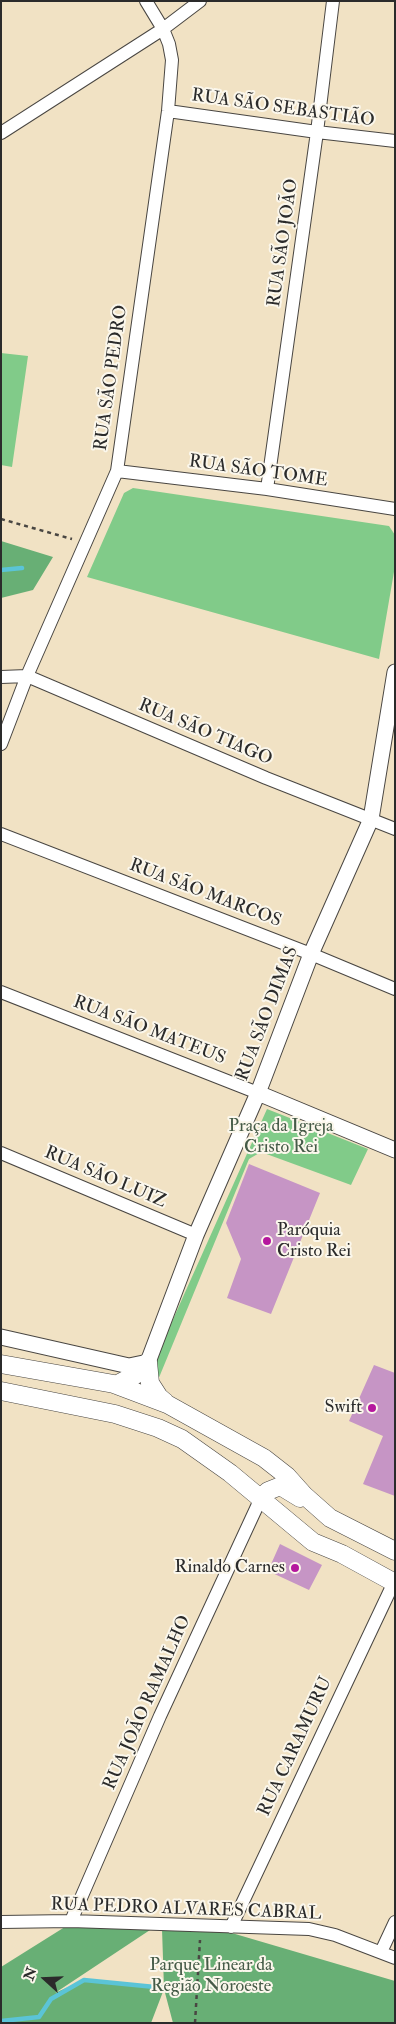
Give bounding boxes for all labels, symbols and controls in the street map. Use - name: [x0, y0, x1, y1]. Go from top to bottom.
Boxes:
- street label: RUA SÃO SEBASTIÃO: [190, 85, 376, 133]
- street label: RUA SÃO JOÃO: [264, 178, 304, 308]
- street label: RUA SÃO PEDRO: [91, 304, 133, 452]
- street label: RUA SÃO TOME: [187, 452, 329, 492]
- street label: RUA SÃO TIAGO: [135, 695, 275, 771]
- street label: RUA SÃO MARCOS: [126, 855, 284, 933]
- street label: RUA SÃO DIMAS: [232, 944, 304, 1084]
- street label: RUA SÃO MATEUS: [70, 992, 228, 1070]
- park label: Praça da Igreja Cristo Rei: [229, 1116, 333, 1158]
- street label: RUA SÃO LUIZ: [41, 1143, 169, 1213]
- place label: Paróquia Cristo Rei: [277, 1220, 351, 1262]
- marker: Paróquia Cristo Rei: [261, 1235, 273, 1247]
- place label: Swift: [325, 1397, 362, 1419]
- marker: Swift: [366, 1402, 378, 1414]
- place label: Rinaldo Carnes: [175, 1557, 285, 1579]
- marker: Rinaldo Carnes: [289, 1562, 301, 1574]
- street label: RUA JOÃO RAMALHO: [100, 1612, 196, 1794]
- street label: RUA CARAMURU: [254, 1674, 338, 1820]
- street label: RUA PEDRO ALVARES CABRAL: [50, 1894, 322, 1926]
- north arrow: [20, 1954, 70, 2004]
- park label: Parque Linear da Região Noroeste: [149, 1955, 273, 1998]
- text: N: [20, 1965, 41, 1983]

